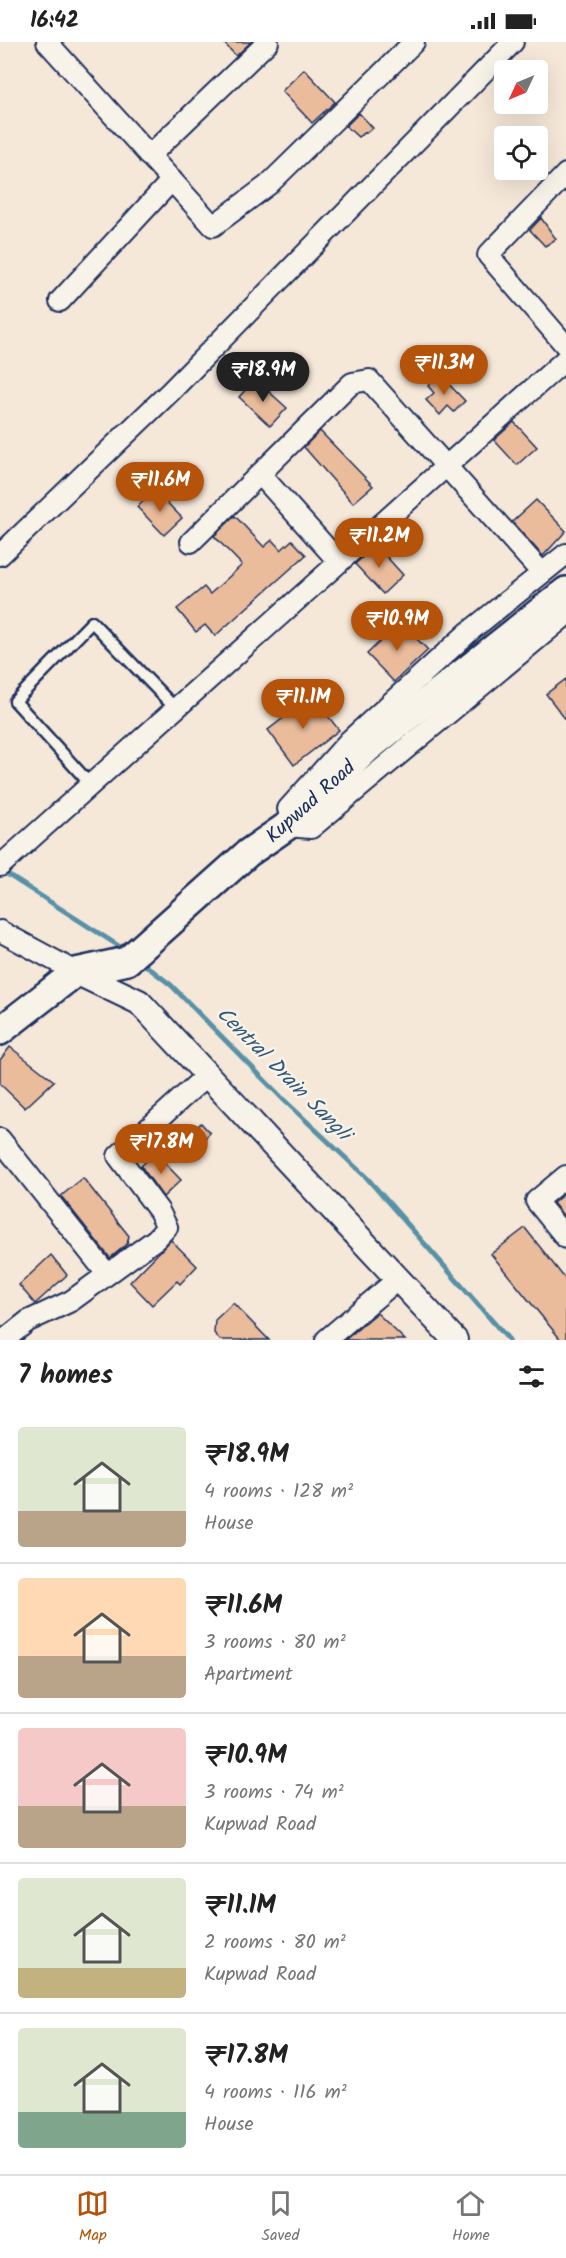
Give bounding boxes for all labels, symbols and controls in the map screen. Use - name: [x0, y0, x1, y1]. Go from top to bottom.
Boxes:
- text: 16:42: [30, 4, 79, 39]
- north arrow: [494, 60, 548, 114]
- map controls: [494, 60, 548, 180]
- button: locate: [494, 126, 548, 180]
- pin: ₹11.3M: [395, 345, 493, 396]
- text: ₹11.3M: [414, 348, 474, 380]
- pin: ₹18.9M: [214, 352, 312, 403]
- text: ₹18.9M: [230, 355, 296, 387]
- pin: ₹11.6M: [111, 462, 209, 513]
- text: ₹11.6M: [130, 465, 190, 497]
- pin: ₹11.2M: [330, 518, 428, 569]
- text: ₹11.2M: [349, 521, 410, 553]
- pin: ₹10.9M: [348, 601, 446, 652]
- text: ₹10.9M: [365, 604, 429, 636]
- pin: ₹11.1M: [254, 679, 352, 730]
- text: ₹11.1M: [275, 682, 331, 714]
- street label: Kupwad Road: [259, 752, 364, 852]
- water label: Central Drain Sangli: [208, 999, 361, 1152]
- pin: ₹17.8M: [112, 1124, 210, 1175]
- text: ₹17.8M: [129, 1127, 193, 1159]
- text: 7 homes: [18, 1355, 113, 1397]
- icon: filters: [515, 1360, 548, 1393]
- text: ₹18.9M: [204, 1434, 289, 1476]
- icon: home: [66, 1451, 138, 1523]
- text: 4 rooms · 128 m²: [204, 1476, 353, 1508]
- text: House: [204, 1508, 254, 1540]
- text: ₹11.6M: [204, 1585, 282, 1627]
- icon: home: [66, 1602, 138, 1674]
- text: 3 rooms · 80 m²: [204, 1627, 346, 1659]
- text: Apartment: [204, 1659, 293, 1691]
- text: ₹10.9M: [204, 1735, 287, 1777]
- icon: home: [66, 1752, 138, 1824]
- text: 3 rooms · 74 m²: [204, 1777, 344, 1809]
- text: Kupwad Road: [204, 1809, 316, 1841]
- text: ₹11.1M: [204, 1885, 276, 1927]
- icon: home: [66, 1902, 138, 1974]
- text: 2 rooms · 80 m²: [204, 1927, 346, 1959]
- text: Kupwad Road: [204, 1959, 316, 1991]
- text: ₹17.8M: [204, 2035, 288, 2077]
- icon: home: [66, 2052, 138, 2124]
- text: 4 rooms · 116 m²: [204, 2077, 347, 2109]
- text: House: [204, 2109, 254, 2141]
- tab: Map: [76, 2187, 109, 2248]
- tab: Saved: [262, 2187, 300, 2248]
- tab: Home: [452, 2187, 490, 2248]

